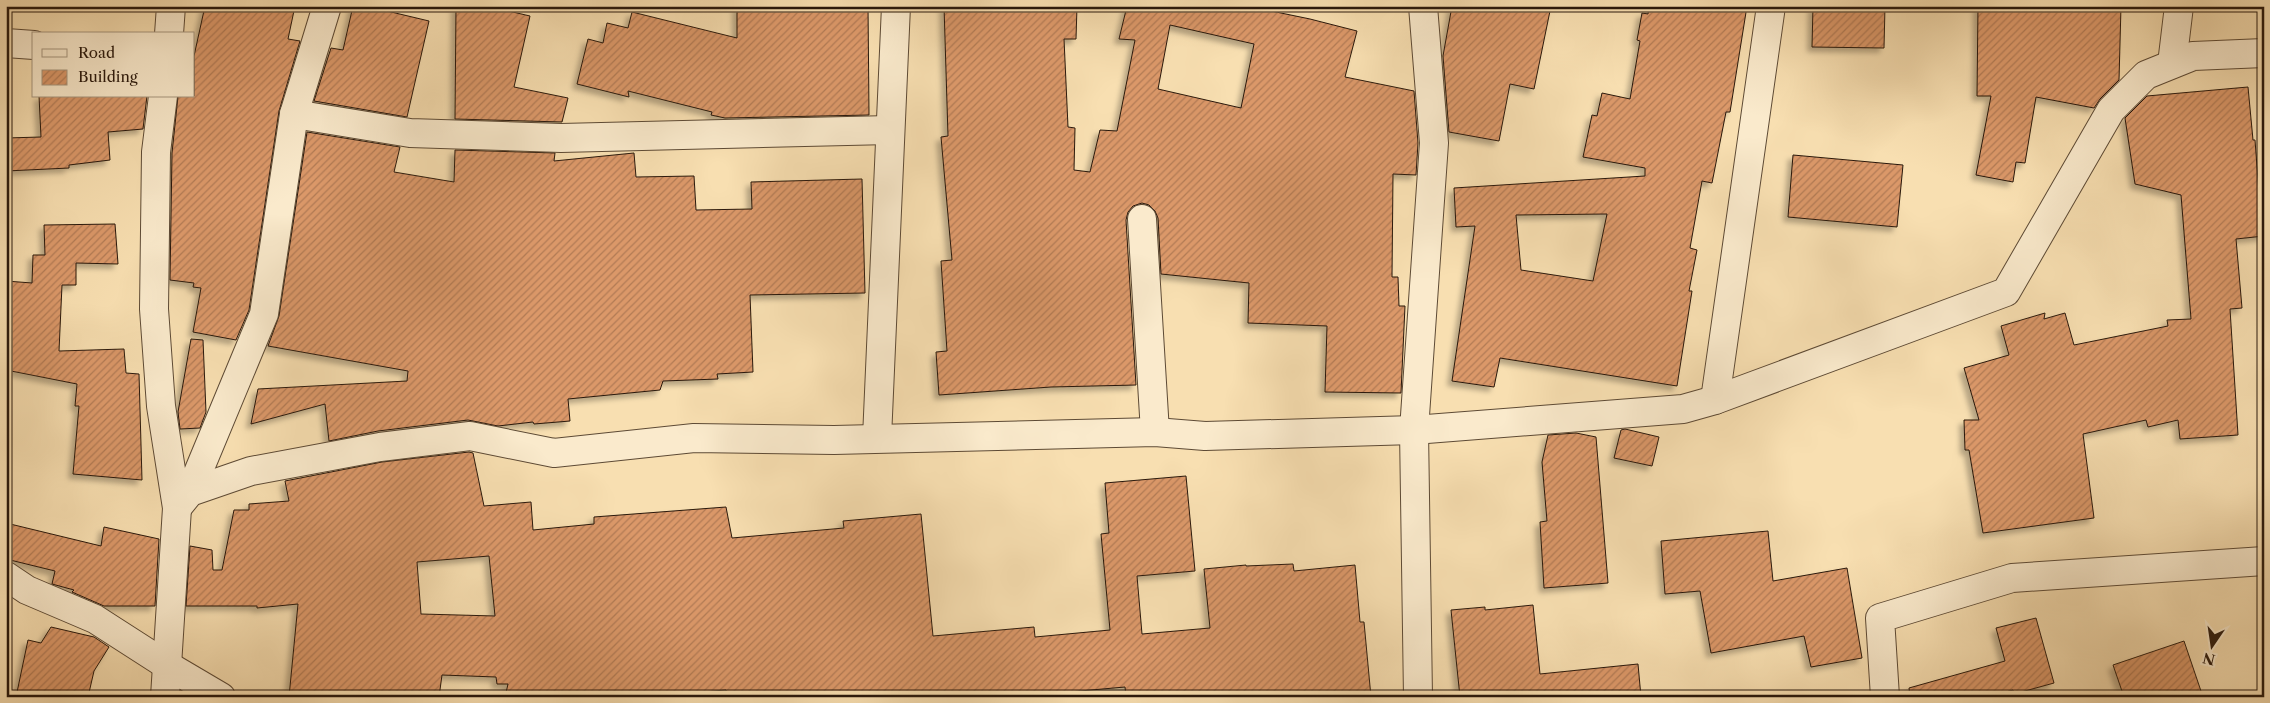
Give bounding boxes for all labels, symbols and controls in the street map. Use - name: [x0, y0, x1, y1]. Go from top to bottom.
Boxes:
- legend: [32, 32, 195, 98]
- text: Road: [78, 43, 115, 62]
- text: Building: [78, 67, 138, 86]
- north arrow: [2188, 620, 2238, 670]
- text: N: [2201, 649, 2217, 669]

